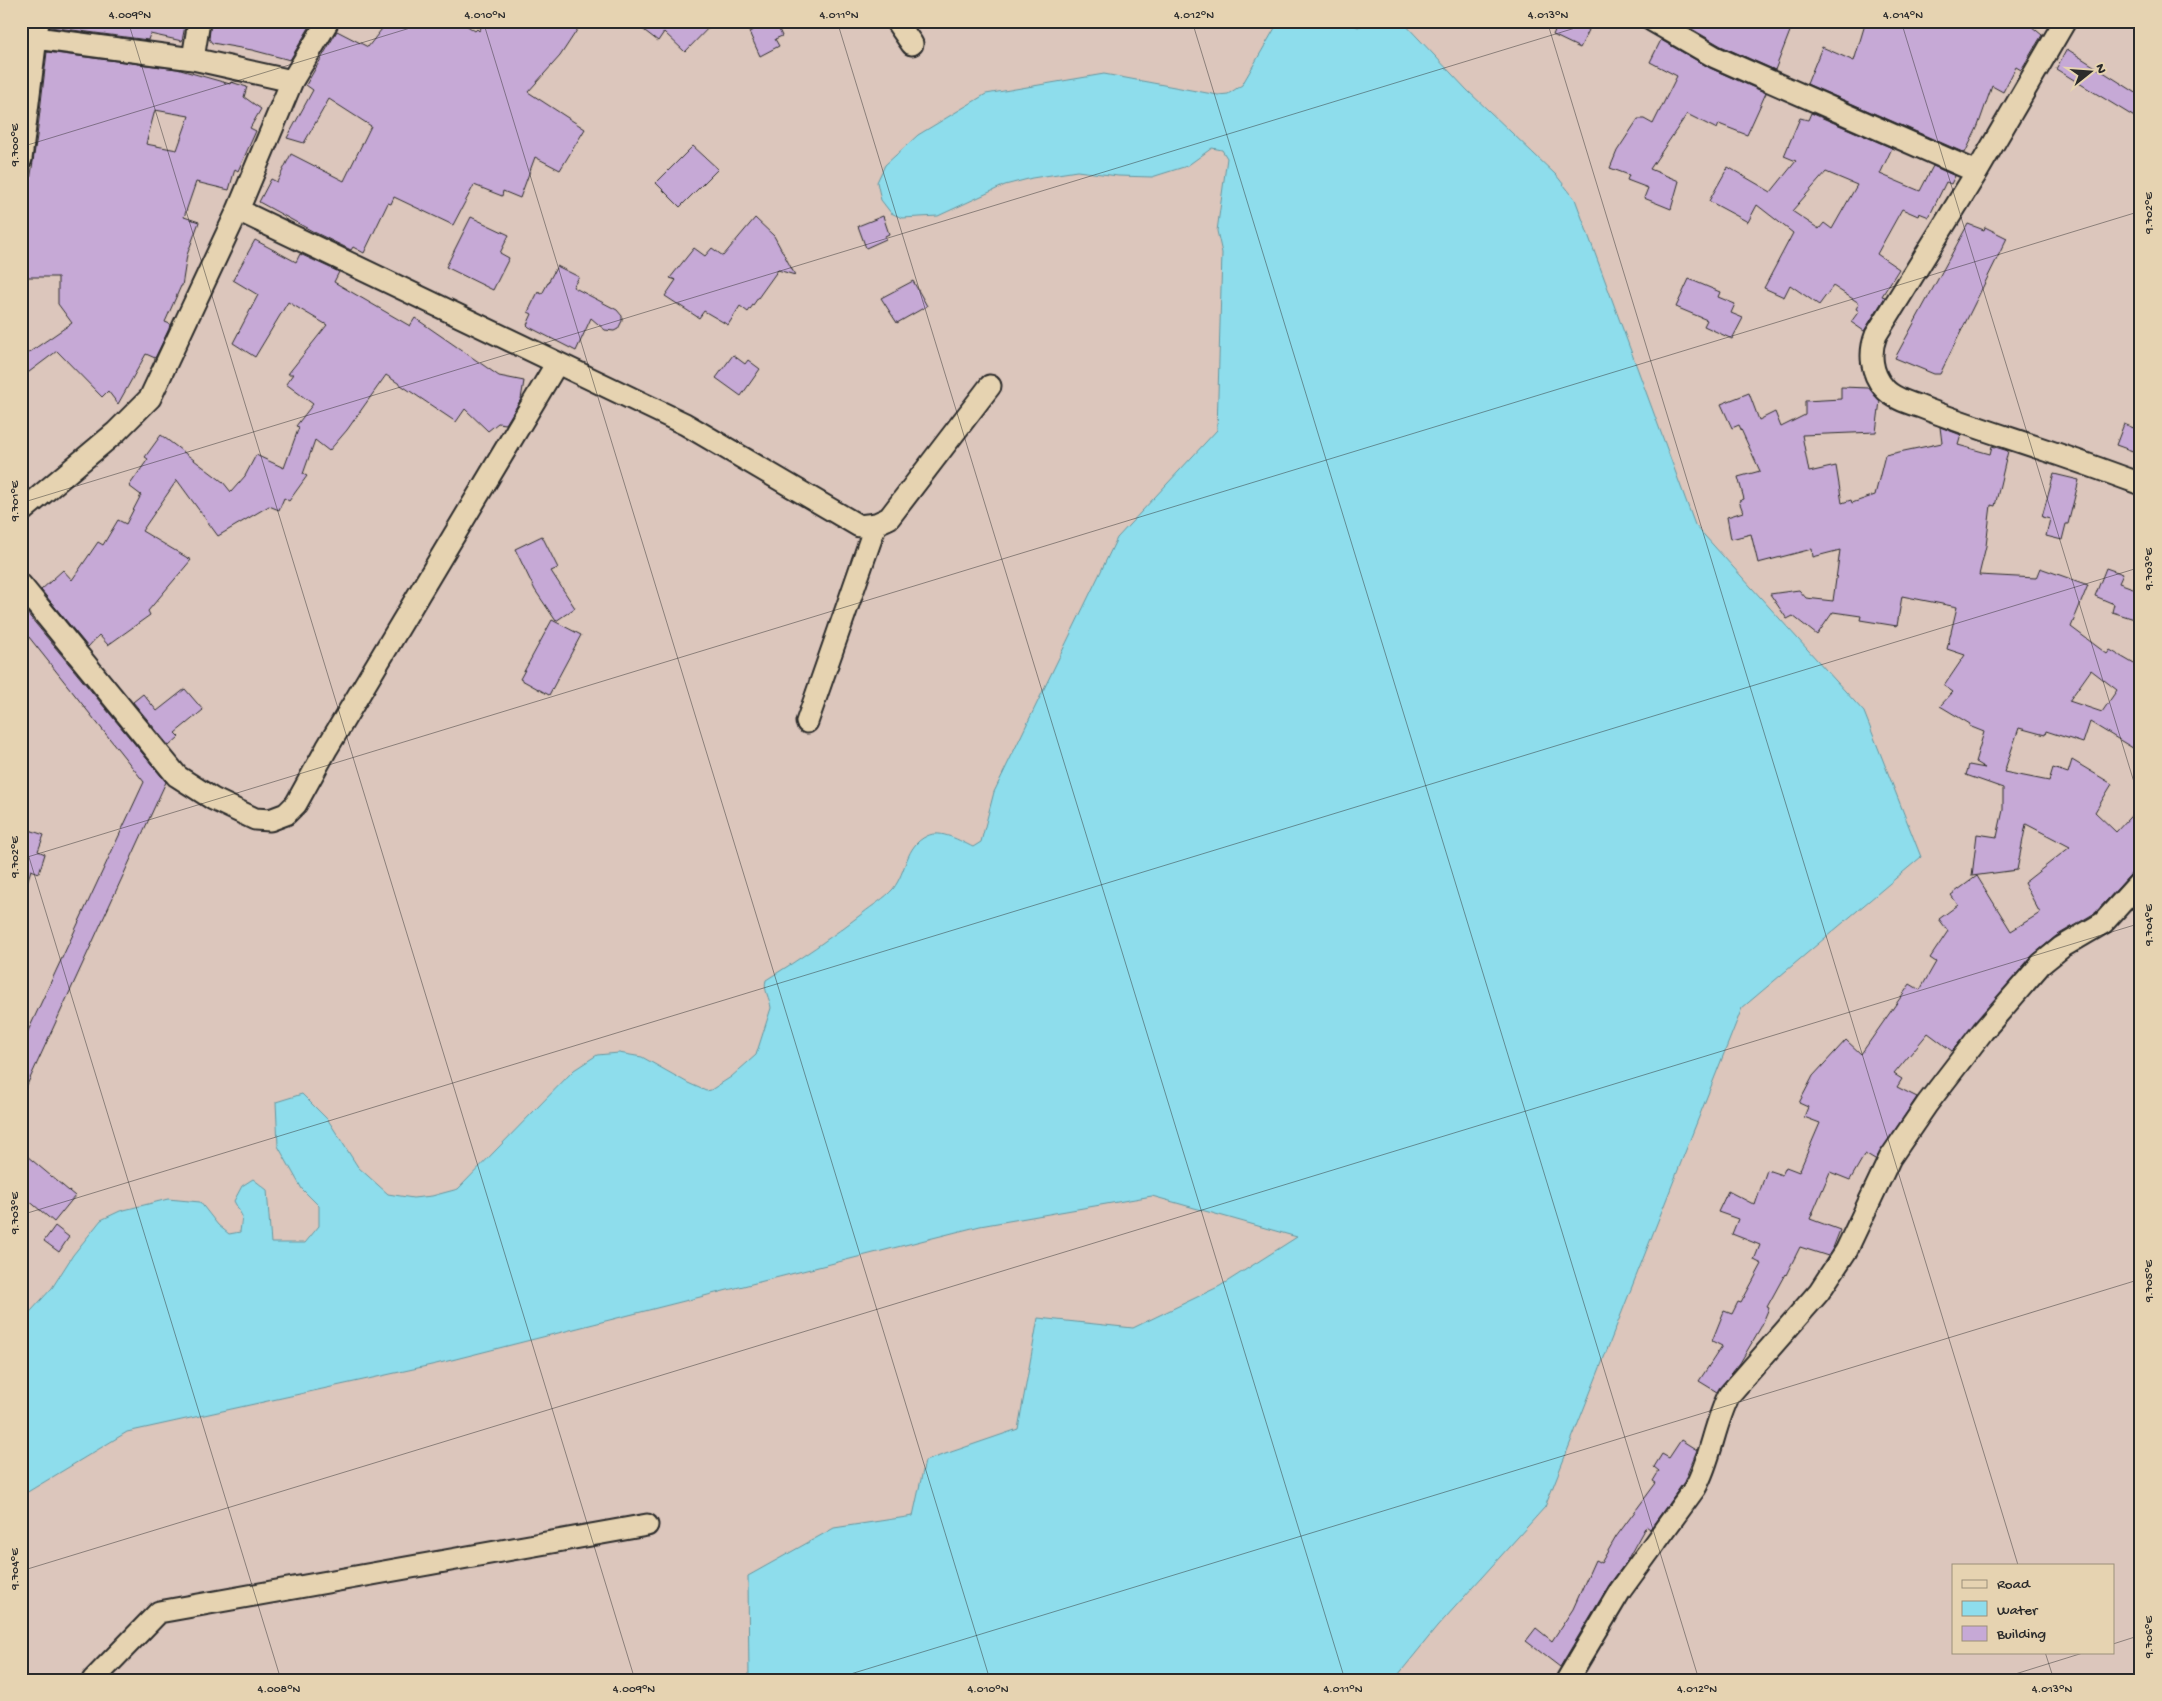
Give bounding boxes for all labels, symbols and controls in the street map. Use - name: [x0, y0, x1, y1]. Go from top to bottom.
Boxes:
- text: 4.009°N: [109, 9, 151, 23]
- text: 4.010°N: [464, 9, 506, 23]
- text: 4.011°N: [819, 9, 859, 23]
- text: 4.012°N: [1174, 9, 1214, 23]
- text: 4.013°N: [1528, 9, 1568, 23]
- text: 4.014°N: [1883, 9, 1923, 23]
- north arrow: [2064, 48, 2114, 98]
- text: N: [2091, 62, 2110, 76]
- text: 9.700°E: [9, 123, 23, 167]
- text: 9.702°E: [2143, 192, 2157, 235]
- text: 9.701°E: [9, 480, 23, 522]
- text: 9.703°E: [2143, 548, 2157, 591]
- text: 9.702°E: [9, 836, 23, 879]
- text: 9.704°E: [2143, 904, 2157, 947]
- text: 9.703°E: [9, 1192, 23, 1235]
- text: 9.705°E: [2143, 1259, 2157, 1303]
- text: 9.704°E: [9, 1548, 23, 1591]
- legend: [1952, 1564, 2114, 1654]
- text: Road: [1997, 1576, 2031, 1594]
- text: Water: [1997, 1602, 2039, 1620]
- text: 9.706°E: [2143, 1616, 2157, 1659]
- text: Building: [1996, 1626, 2046, 1644]
- text: 4.008°N: [258, 1683, 301, 1697]
- text: 4.009°N: [613, 1683, 655, 1697]
- text: 4.010°N: [967, 1683, 1009, 1697]
- text: 4.011°N: [1323, 1683, 1363, 1697]
- text: 4.012°N: [1677, 1683, 1717, 1697]
- text: 4.013°N: [2032, 1683, 2072, 1697]

